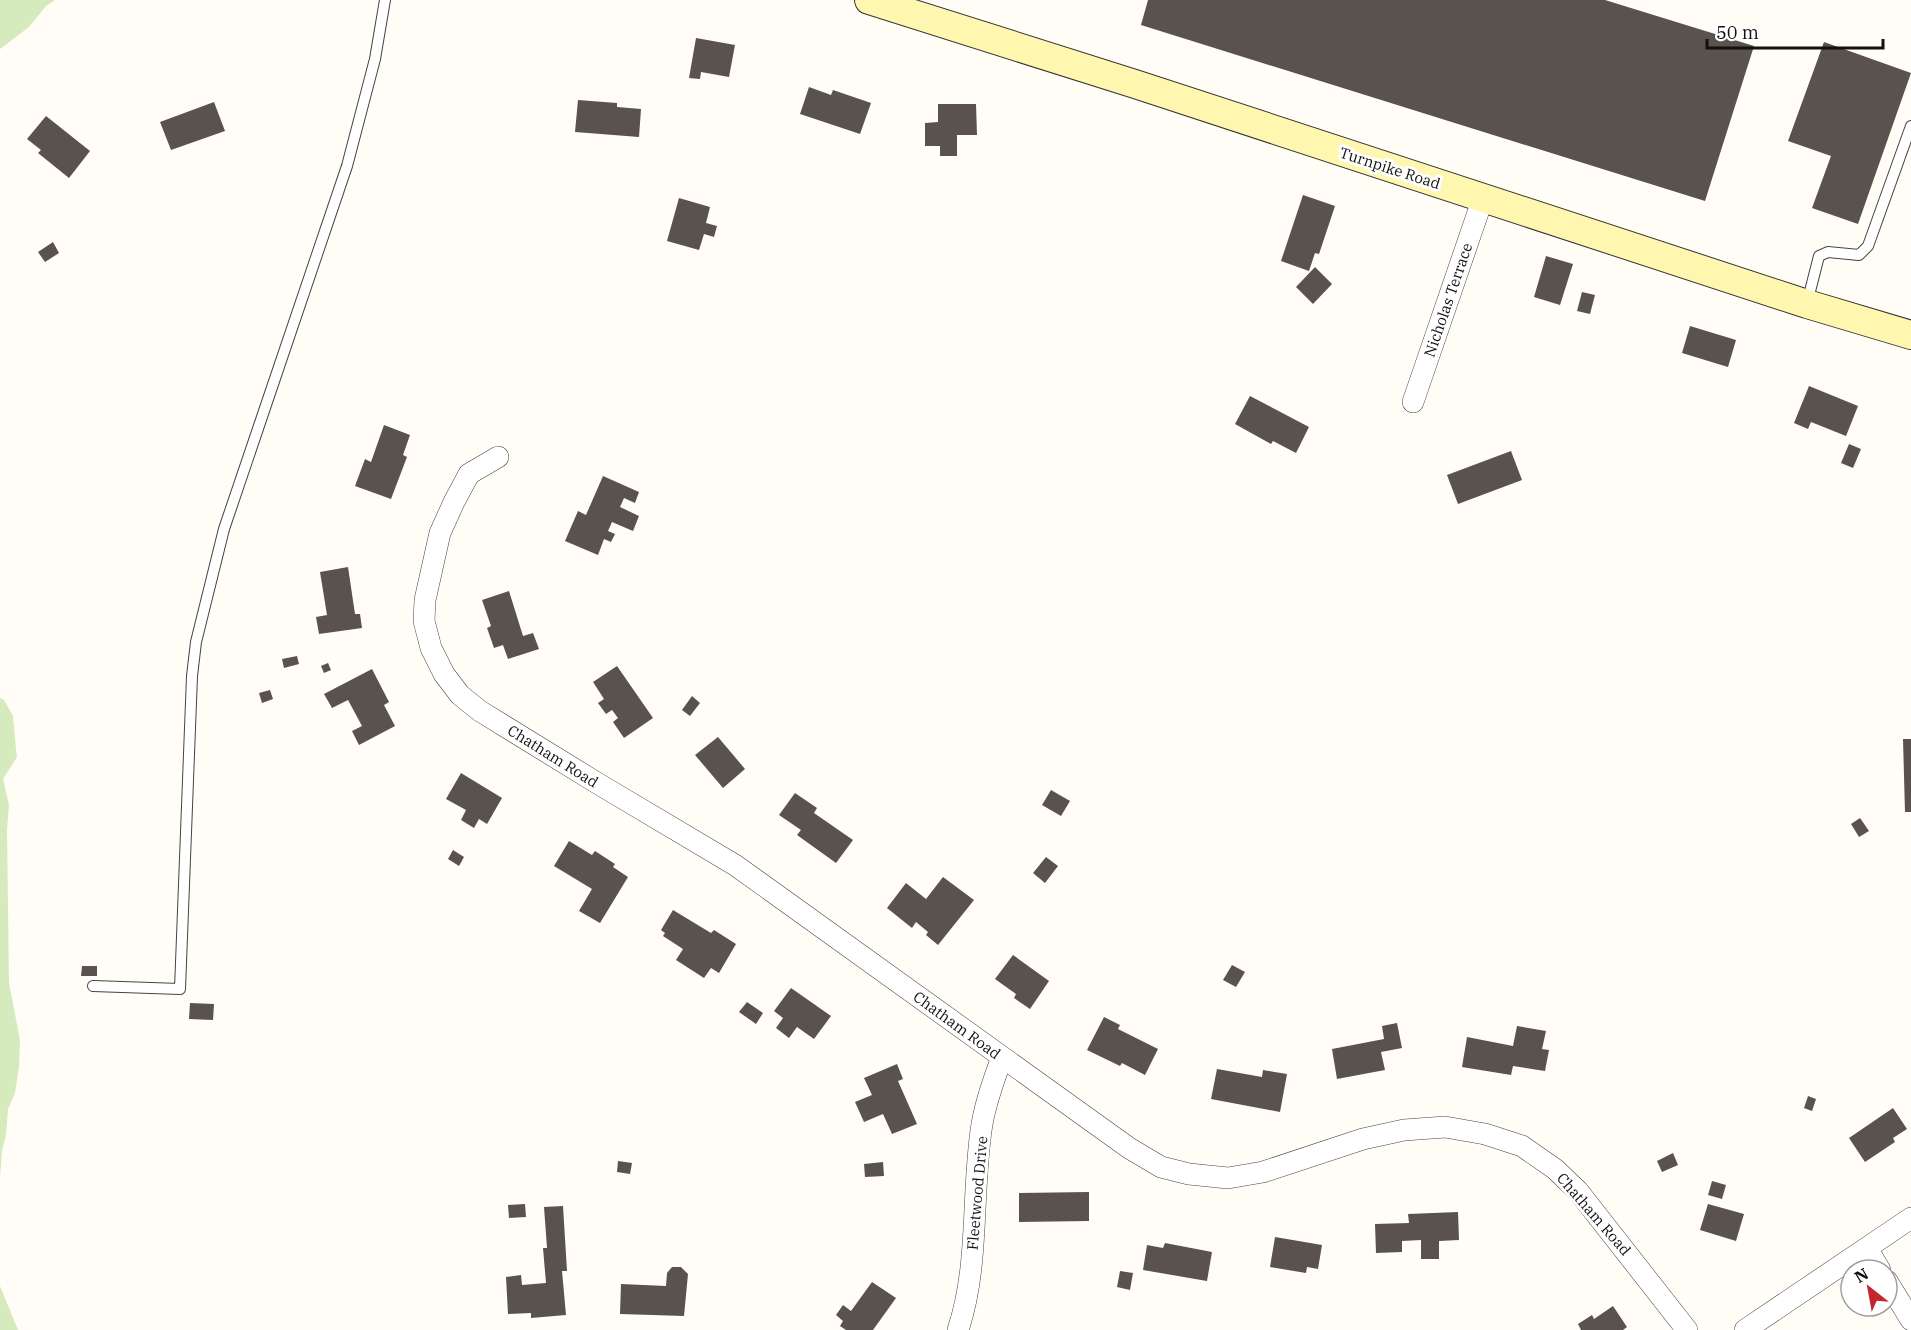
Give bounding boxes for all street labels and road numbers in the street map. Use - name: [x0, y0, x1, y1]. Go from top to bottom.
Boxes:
- street label: Turnpike Road: [1337, 143, 1443, 193]
- street label: Nicholas Terrace: [1420, 240, 1476, 360]
- street label: Chatham Road: [504, 721, 602, 791]
- street label: Chatham Road: [910, 987, 1004, 1063]
- street label: Fleetwood Drive: [963, 1135, 991, 1251]
- street label: Chatham Road: [1553, 1169, 1635, 1259]

